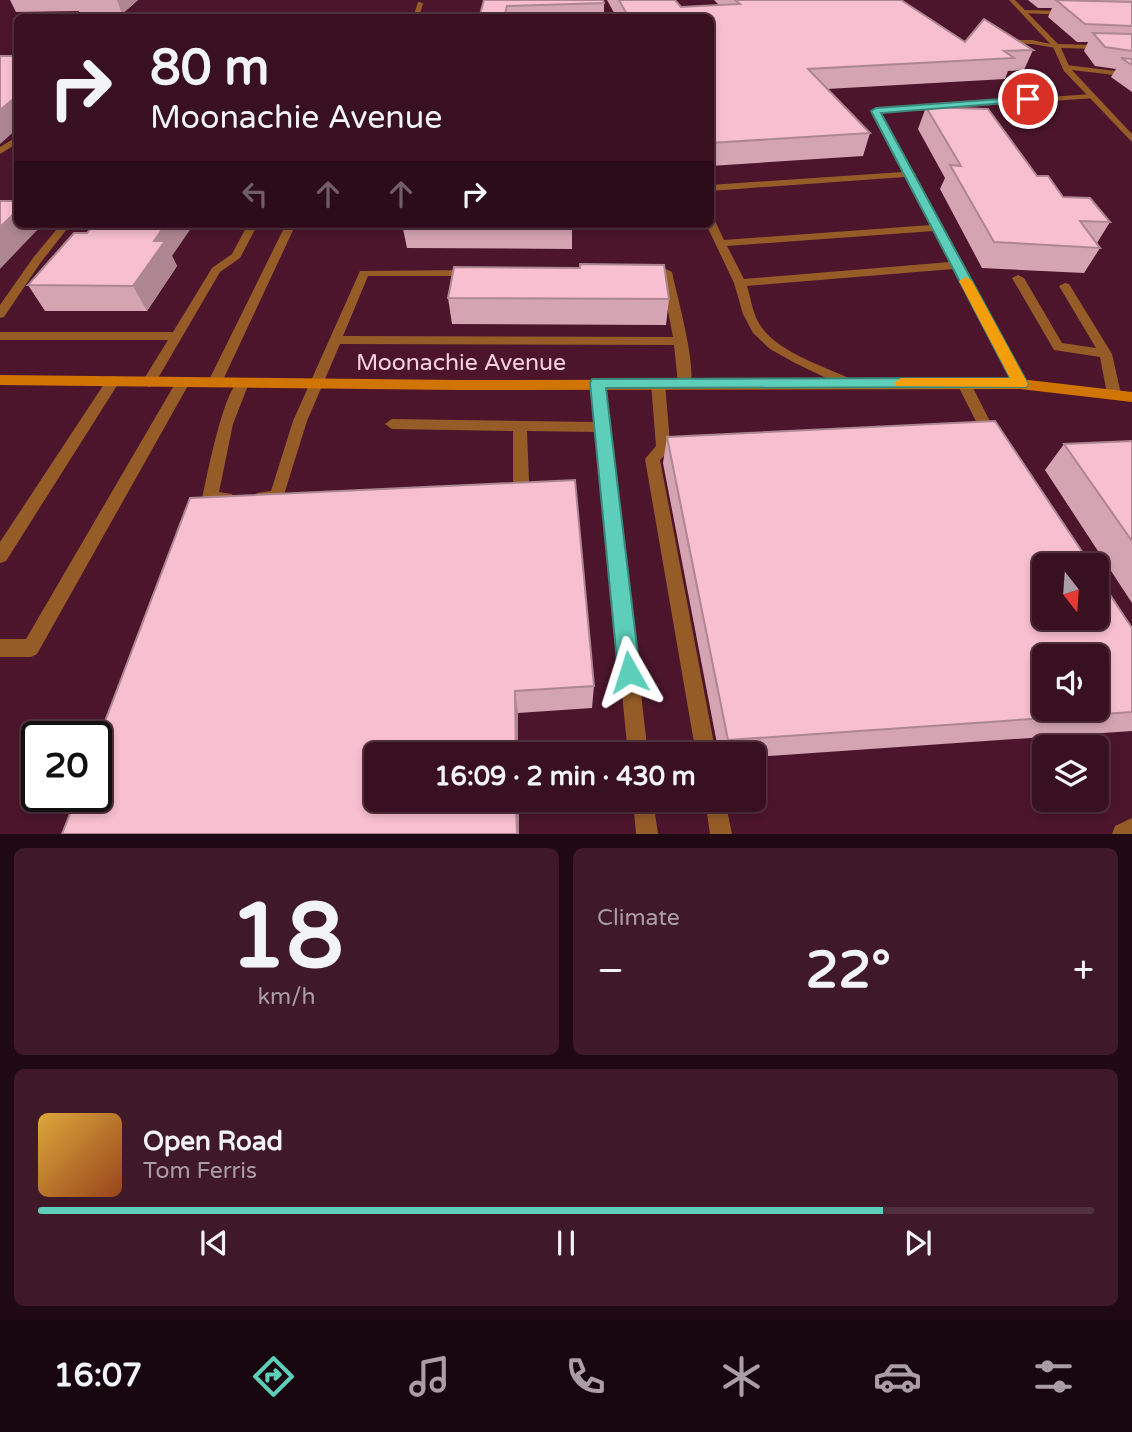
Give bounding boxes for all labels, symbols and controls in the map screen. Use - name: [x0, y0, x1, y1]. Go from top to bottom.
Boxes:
- text: 80 m: [150, 39, 269, 98]
- icon: right: [35, 42, 126, 133]
- pin: [998, 69, 1058, 129]
- icon: arrive: [1009, 80, 1047, 118]
- text: Moonachie Avenue: [150, 99, 442, 137]
- icon: left: [236, 175, 274, 213]
- icon: ahead: [309, 175, 347, 213]
- icon: ahead: [382, 175, 420, 213]
- icon: right: [455, 175, 493, 213]
- street label: Moonachie Avenue: [356, 349, 566, 377]
- north arrow: [1032, 553, 1110, 630]
- map controls: [1032, 553, 1109, 812]
- position arrow: [592, 635, 666, 709]
- button: sound: [1032, 644, 1109, 721]
- speed limit sign: 20: [21, 721, 112, 812]
- button: layers: [1032, 735, 1109, 812]
- text: 16:09 · 2 min · 430 m: [434, 761, 696, 792]
- text: 18: [229, 882, 344, 992]
- text: Climate: [597, 904, 680, 932]
- text: 22°: [806, 939, 891, 1002]
- text: −: [597, 948, 624, 994]
- text: +: [1073, 948, 1094, 994]
- text: km/h: [258, 983, 315, 1011]
- text: Open Road: [143, 1126, 283, 1157]
- text: Tom Ferris: [143, 1157, 257, 1185]
- icon: previous: [195, 1224, 233, 1262]
- icon: pause: [547, 1224, 585, 1262]
- icon: next: [899, 1224, 937, 1262]
- icon: directions: [249, 1352, 298, 1401]
- icon: music: [405, 1352, 454, 1401]
- icon: phone: [561, 1352, 610, 1401]
- icon: climate: [717, 1352, 766, 1401]
- icon: car: [873, 1352, 922, 1401]
- icon: filters: [1029, 1352, 1078, 1401]
- text: 16:07: [54, 1357, 142, 1395]

